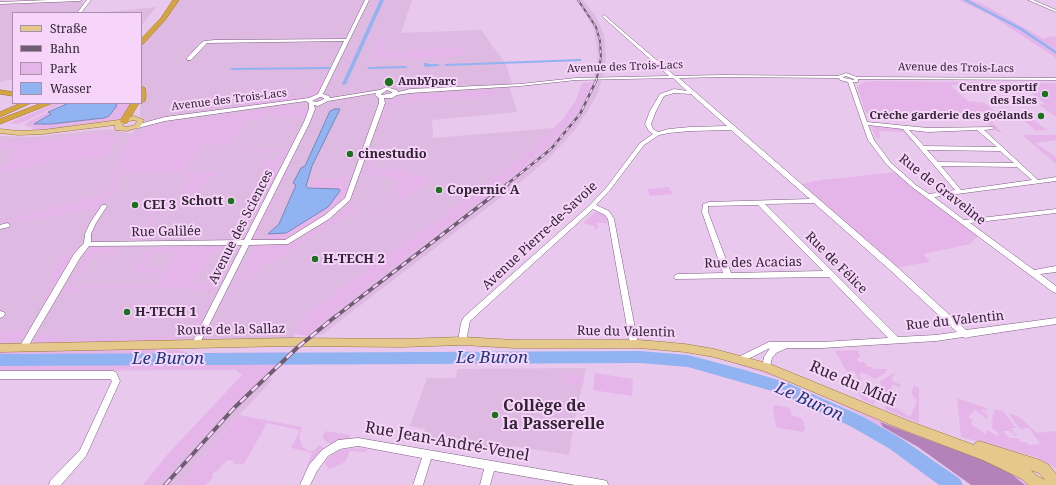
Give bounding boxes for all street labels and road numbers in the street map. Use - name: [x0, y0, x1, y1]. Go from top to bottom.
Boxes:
- street label: Avenue des Trois-Lacs: [567, 58, 683, 76]
- street label: Avenue des Trois-Lacs: [898, 60, 1014, 76]
- street label: Avenue des Trois-Lacs: [171, 86, 287, 114]
- street label: Rue de Graveline: [895, 151, 989, 229]
- street label: Avenue des Sciences: [205, 167, 277, 287]
- street label: Avenue Pierre-de-Savoie: [479, 179, 601, 293]
- street label: Rue Galilée: [131, 224, 201, 240]
- street label: Rue de Félice: [802, 229, 870, 297]
- street label: Rue des Acacias: [704, 254, 802, 272]
- street label: Rue du Valentin: [905, 308, 1005, 334]
- street label: Route de la Sallaz: [177, 321, 285, 339]
- street label: Rue du Valentin: [577, 323, 675, 341]
- street label: Rue du Midi: [807, 357, 899, 411]
- street label: Rue Jean-André-Venel: [363, 418, 531, 466]

